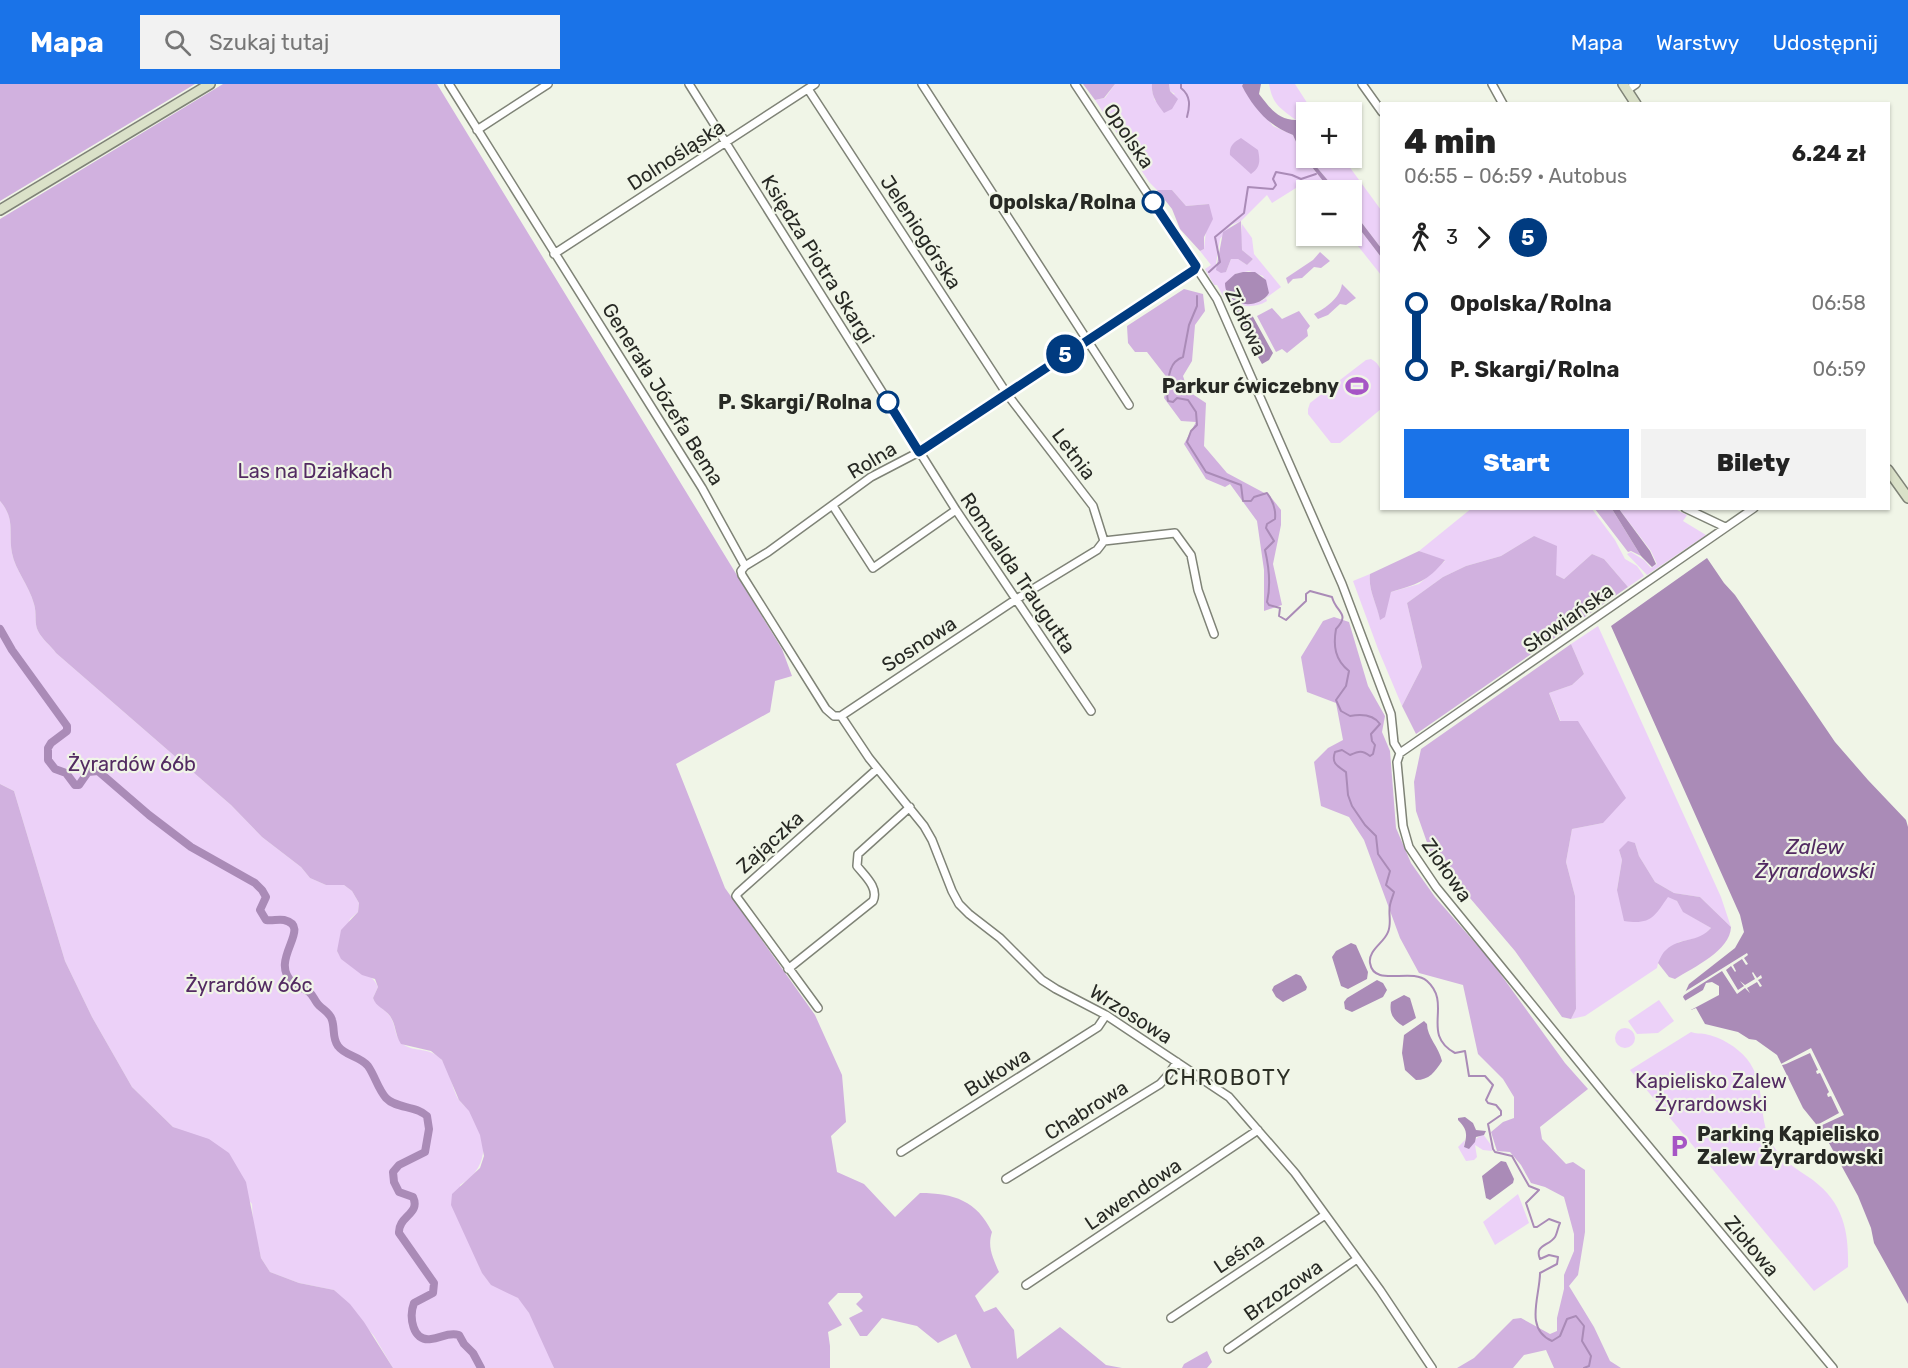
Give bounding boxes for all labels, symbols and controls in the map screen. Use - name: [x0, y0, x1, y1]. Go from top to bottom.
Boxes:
- search box: [140, 15, 560, 69]
- text: Mapa: [30, 26, 104, 59]
- icon: search: [161, 26, 194, 59]
- text: Szukaj tutaj: [209, 29, 329, 56]
- text: Mapa: [1571, 30, 1623, 55]
- text: Warstwy: [1656, 30, 1739, 55]
- text: Udostępnij: [1772, 30, 1878, 55]
- street label: Opolska: [1099, 99, 1159, 173]
- map controls: [1296, 102, 1362, 246]
- button: +: [1296, 102, 1362, 168]
- street label: Dolnośląska: [623, 115, 729, 195]
- text: 4 min: [1404, 122, 1496, 161]
- text: 6.24 zł: [1792, 140, 1866, 167]
- text: 06:55 – 06:59 · Autobus: [1404, 164, 1627, 188]
- street label: Księdza Piotra Skargi: [756, 170, 880, 348]
- street label: Jeleniogórska: [875, 171, 967, 293]
- button: −: [1296, 180, 1362, 246]
- place label: Opolska/Rolna: [989, 190, 1136, 214]
- marker: Opolska/Rolna: [1142, 191, 1164, 213]
- icon: walk: [1404, 221, 1437, 254]
- icon: forward: [1467, 221, 1500, 254]
- text: 3: [1446, 225, 1458, 249]
- text: 5: [1521, 225, 1535, 250]
- street label: Ziołowa: [1220, 284, 1272, 360]
- text: Opolska/Rolna: [1450, 290, 1612, 317]
- text: 06:58: [1812, 291, 1866, 315]
- street label: Generała Józefa Bema: [597, 299, 729, 489]
- line badge: 5: [1046, 334, 1084, 374]
- text: 5: [1058, 342, 1072, 367]
- text: P. Skargi/Rolna: [1450, 356, 1619, 383]
- text: 06:59: [1812, 357, 1866, 381]
- sports icon: Parkur ćwiczebny: [1344, 373, 1370, 399]
- place label: Parkur ćwiczebny: [1162, 374, 1339, 398]
- place label: P. Skargi/Rolna: [718, 390, 872, 414]
- marker: P. Skargi/Rolna: [877, 391, 899, 413]
- street label: Letnia: [1047, 424, 1101, 484]
- button: Start: [1404, 429, 1629, 498]
- button: Bilety: [1641, 429, 1866, 498]
- street label: Rolna: [843, 436, 901, 484]
- park label: Las na Działkach: [237, 459, 393, 483]
- street label: Romualda Traugutta: [955, 488, 1081, 658]
- street label: Słowiańska: [1518, 578, 1618, 658]
- street label: Sosnowa: [877, 611, 961, 677]
- park label: Żyrardów 66b: [68, 752, 196, 776]
- street label: Zajączka: [732, 806, 808, 878]
- street label: Ziołowa: [1417, 834, 1477, 906]
- water label: Zalew Żyrardowski: [1754, 834, 1876, 883]
- park label: Żyrardów 66c: [185, 973, 313, 997]
- street label: Wrzosowa: [1085, 979, 1177, 1049]
- street label: Bukowa: [960, 1042, 1034, 1102]
- district label: CHROBOTY: [1164, 1064, 1292, 1091]
- park label: Kapielisko Zalew Żyrardowski: [1635, 1069, 1787, 1116]
- street label: Chabrowa: [1040, 1075, 1132, 1145]
- place label: Parking Kąpielisko Zalew Żyrardowski: [1697, 1122, 1884, 1169]
- parking icon: Parking Kąpielisko Zalew Żyrardowski: [1666, 1133, 1692, 1159]
- street label: Lawendowa: [1080, 1153, 1186, 1235]
- street label: Ziołowa: [1720, 1211, 1784, 1281]
- street label: Leśna: [1209, 1228, 1269, 1278]
- street label: Brzozowa: [1239, 1254, 1327, 1326]

